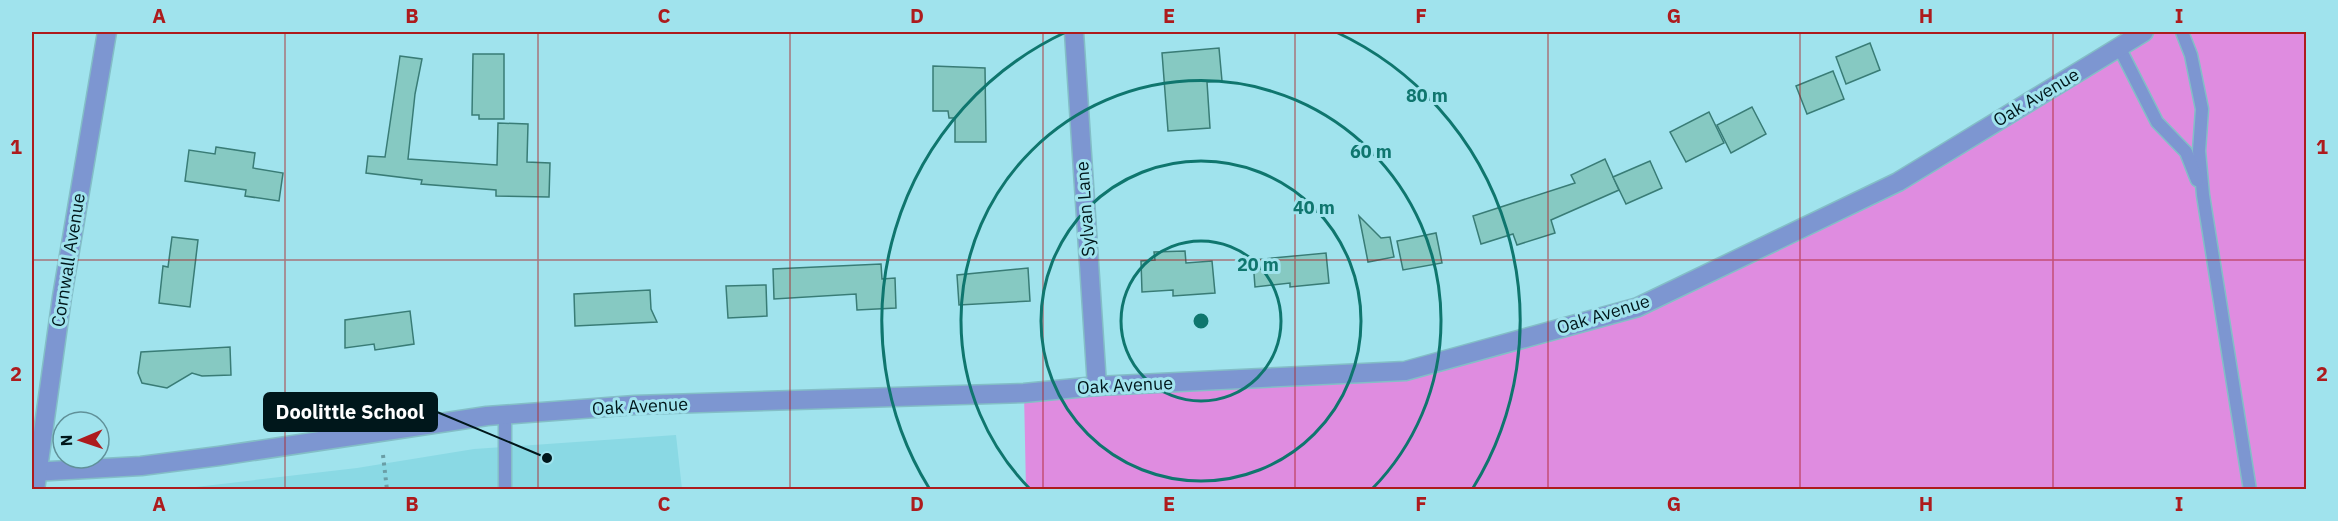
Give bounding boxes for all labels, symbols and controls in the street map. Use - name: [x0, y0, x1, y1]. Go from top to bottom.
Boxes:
- text: A: [152, 2, 166, 29]
- text: B: [405, 2, 419, 29]
- text: C: [657, 2, 671, 29]
- text: D: [910, 2, 924, 29]
- text: E: [1163, 2, 1175, 29]
- text: F: [1415, 2, 1427, 29]
- text: G: [1667, 2, 1681, 29]
- text: H: [1919, 2, 1933, 29]
- text: I: [2175, 2, 2183, 29]
- street label: Oak Avenue: [1989, 62, 2083, 132]
- text: 80 m: [1406, 84, 1448, 107]
- text: 1: [10, 133, 22, 160]
- text: 1: [2316, 133, 2328, 160]
- text: 60 m: [1350, 140, 1392, 163]
- street label: Sylvan Lane: [1070, 160, 1100, 258]
- street label: Cornwall Avenue: [46, 191, 90, 329]
- text: 40 m: [1293, 196, 1335, 219]
- text: 20 m: [1237, 253, 1279, 276]
- street label: Oak Avenue: [1554, 289, 1652, 339]
- centre of rings: [1191, 311, 1211, 331]
- text: 2: [10, 360, 22, 387]
- text: 2: [2316, 360, 2328, 387]
- street label: Oak Avenue: [1076, 371, 1174, 399]
- street label: Oak Avenue: [591, 392, 689, 420]
- callout: Doolittle School: [264, 393, 437, 431]
- text: Doolittle School: [276, 398, 424, 425]
- north arrow: [51, 410, 111, 470]
- text: N: [56, 434, 76, 447]
- text: A: [152, 490, 166, 517]
- text: B: [405, 490, 419, 517]
- text: C: [657, 490, 671, 517]
- text: D: [910, 490, 924, 517]
- text: E: [1163, 490, 1175, 517]
- text: F: [1415, 490, 1427, 517]
- text: G: [1667, 490, 1681, 517]
- text: H: [1919, 490, 1933, 517]
- text: I: [2175, 490, 2183, 517]

